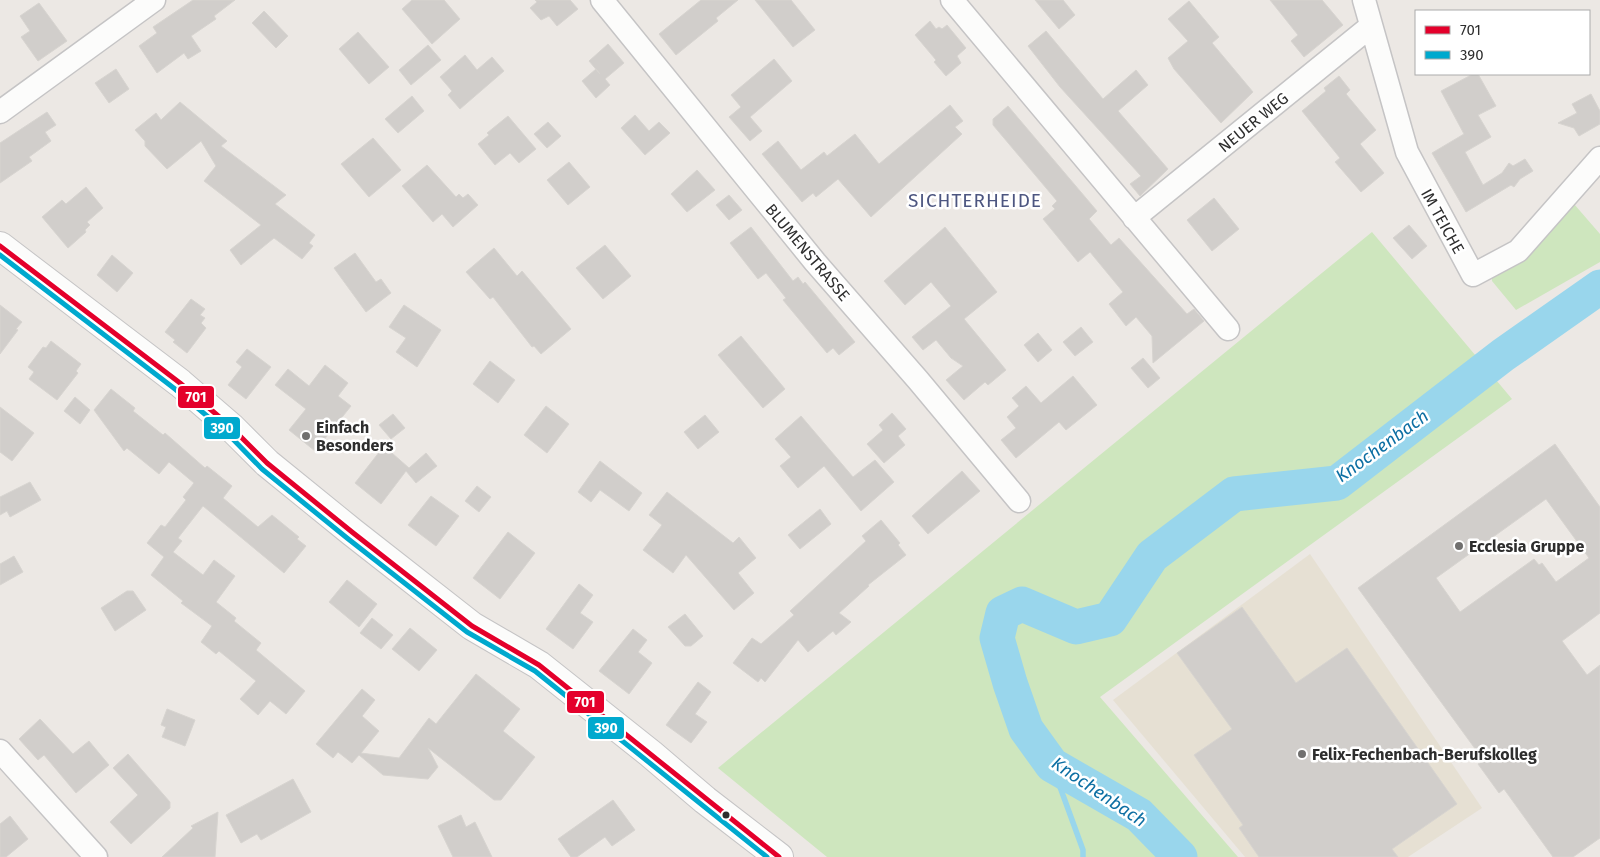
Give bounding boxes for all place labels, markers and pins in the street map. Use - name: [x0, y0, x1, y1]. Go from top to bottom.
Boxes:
- place label: Einfach Besonders: [316, 418, 394, 455]
- marker: Einfach Besonders: [300, 430, 312, 442]
- place label: Ecclesia Gruppe: [1469, 537, 1584, 556]
- marker: Ecclesia Gruppe: [1453, 540, 1465, 552]
- place label: Felix-Fechenbach-Berufskolleg: [1312, 745, 1537, 764]
- marker: Felix-Fechenbach-Berufskolleg: [1296, 748, 1308, 760]
- unlabelled marker: [721, 810, 731, 820]

